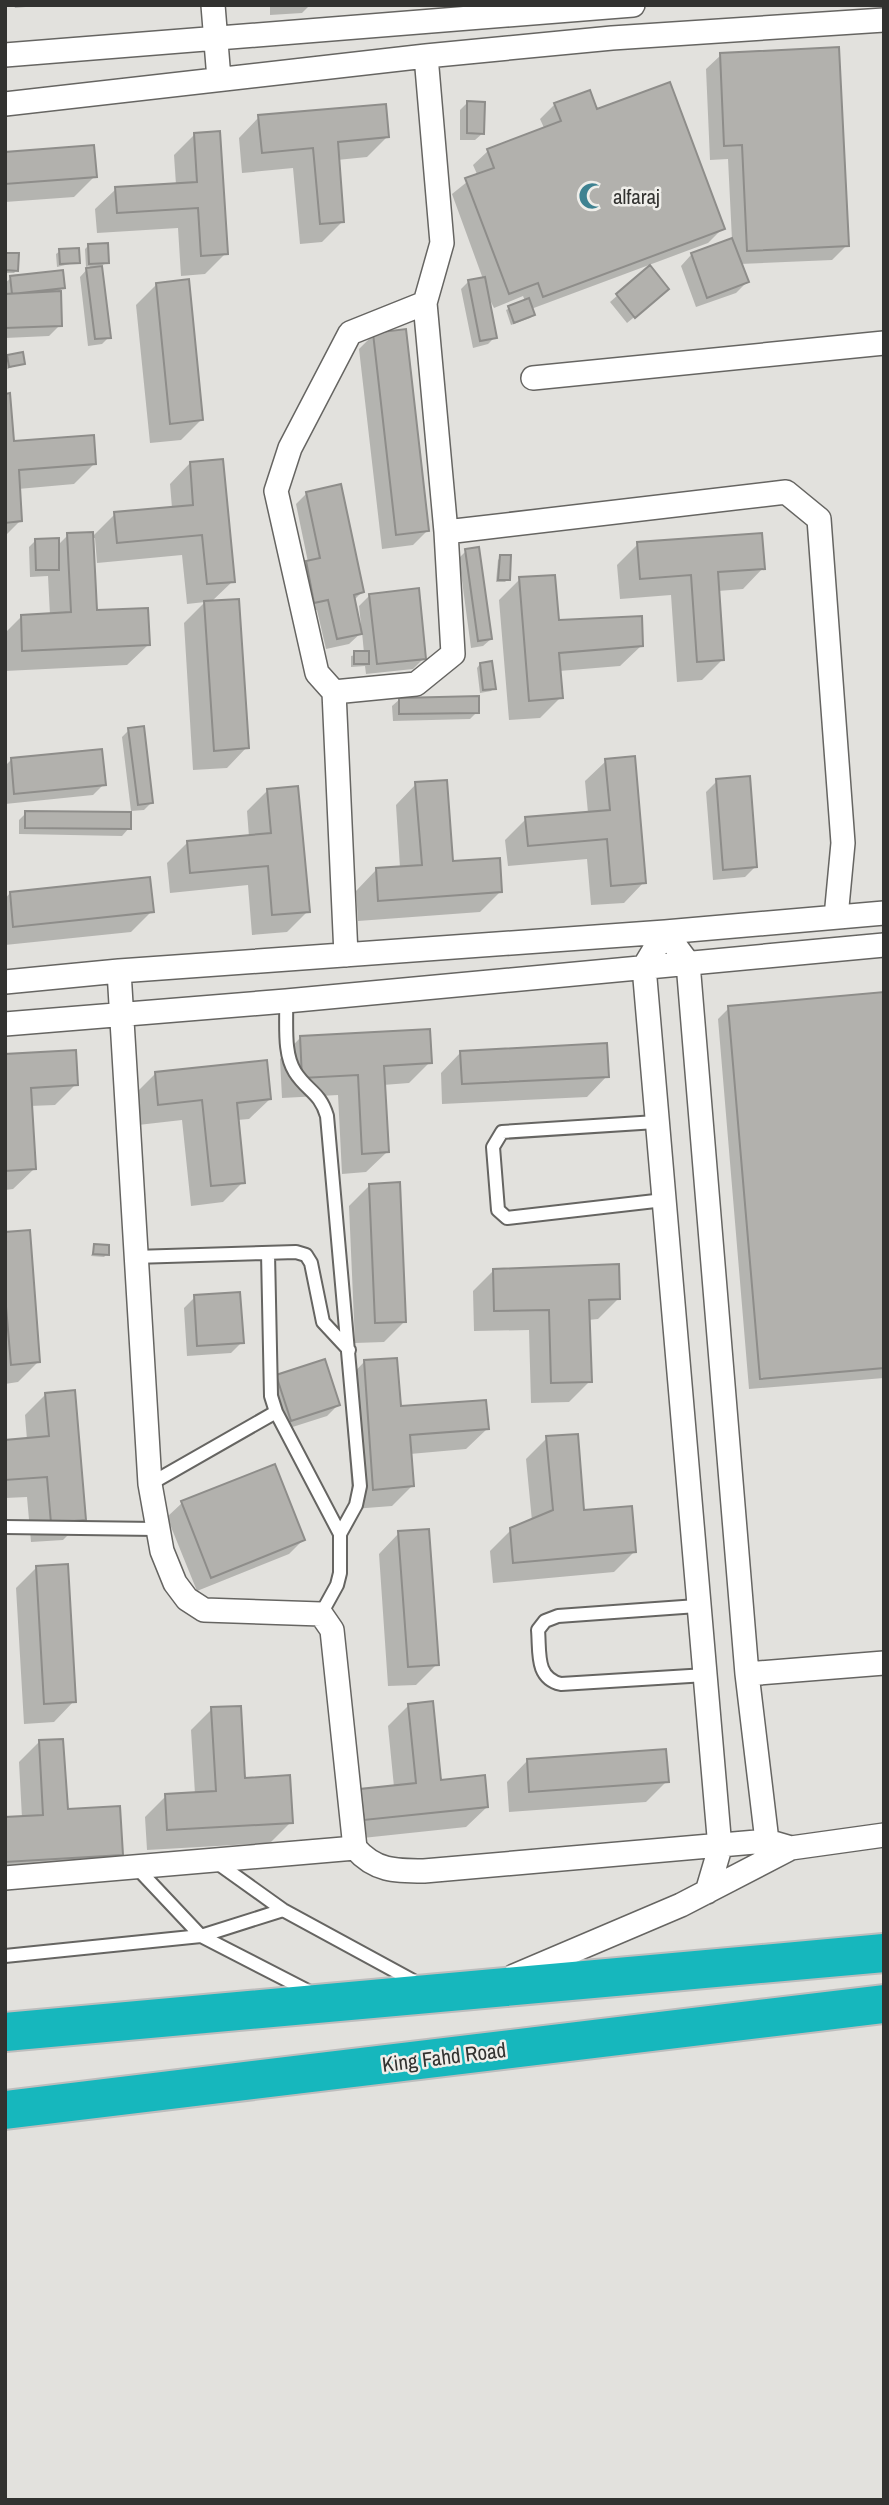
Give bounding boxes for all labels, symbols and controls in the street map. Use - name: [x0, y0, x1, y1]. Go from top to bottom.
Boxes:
- mosque icon: alfaraj: [577, 181, 607, 211]
- place label: alfaraj: [613, 182, 660, 211]
- street label: King Fahd Road: [380, 2035, 508, 2079]

